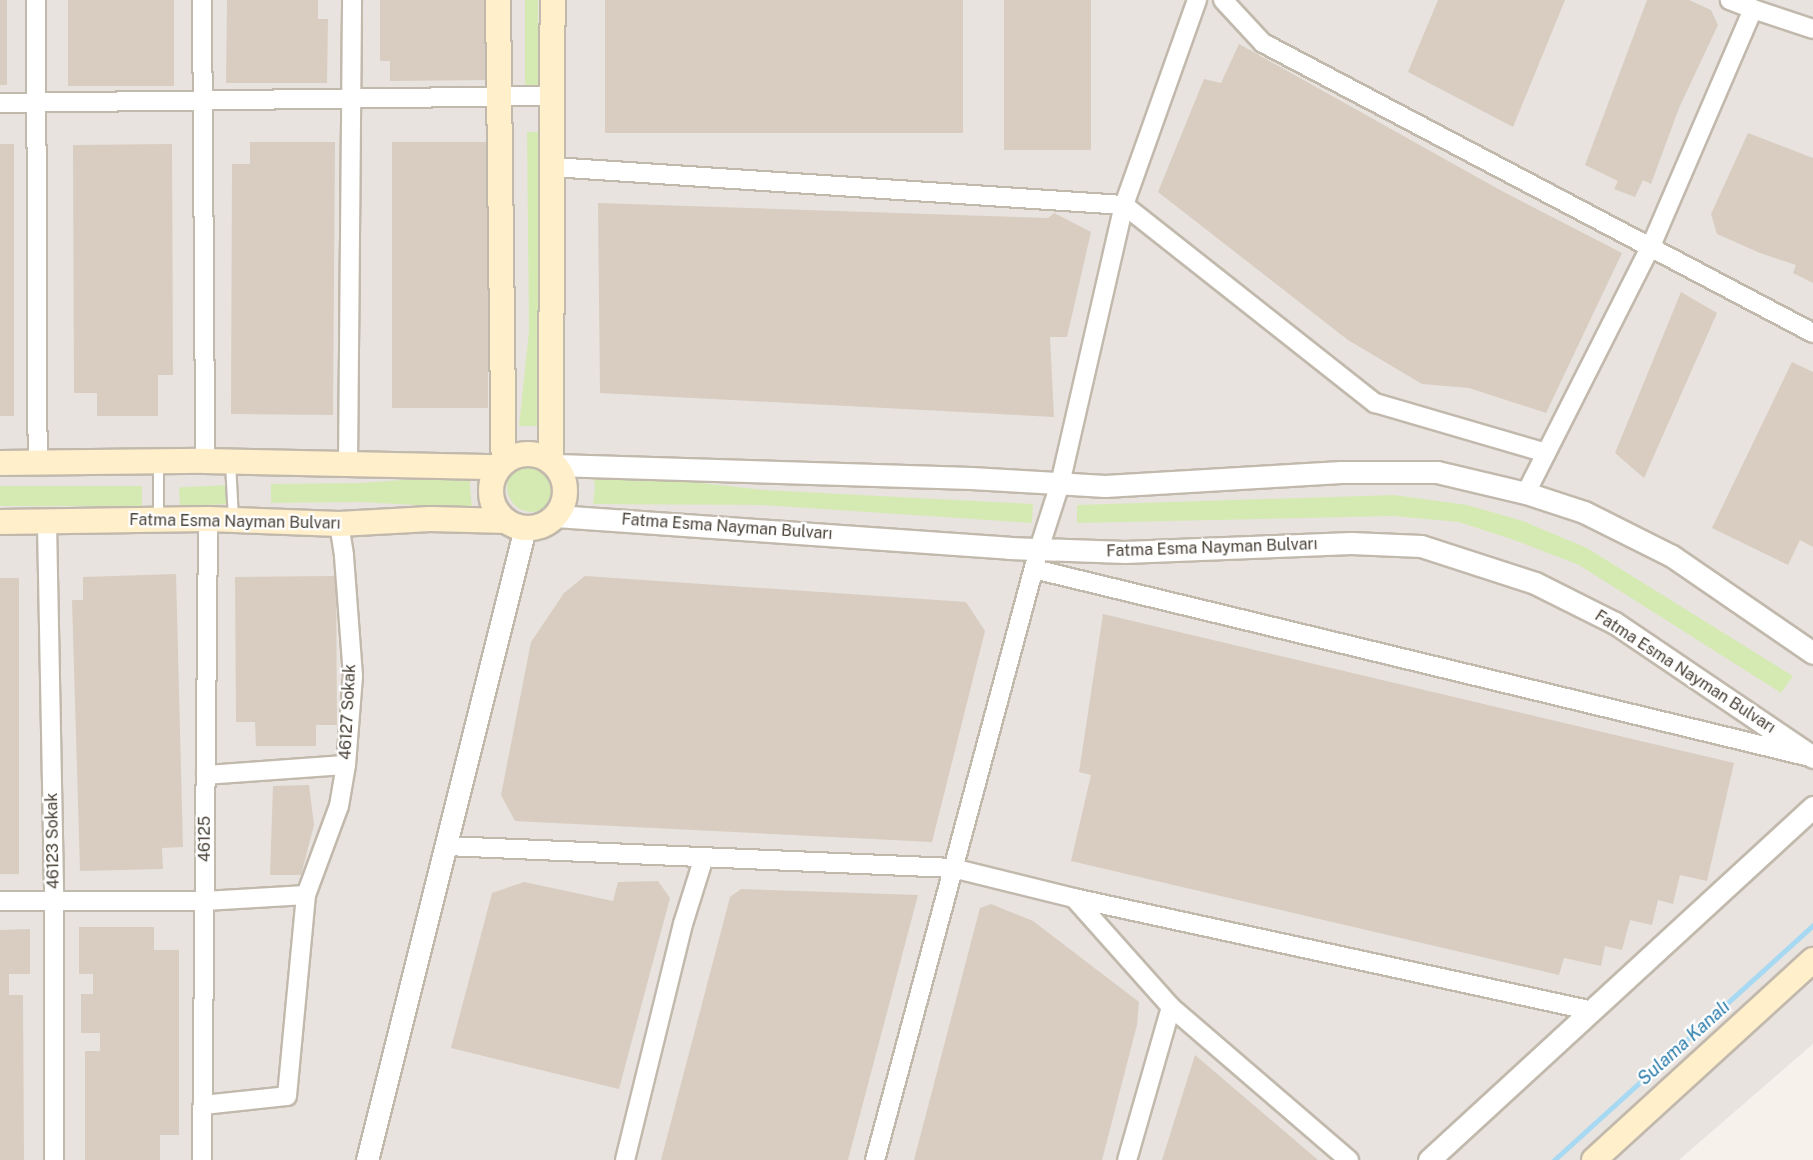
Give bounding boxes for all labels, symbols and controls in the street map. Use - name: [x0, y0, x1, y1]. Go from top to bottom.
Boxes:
- street label: Fatma Esma Nayman Bulvarı: [621, 510, 833, 544]
- street label: Fatma Esma Nayman Bulvarı: [129, 511, 341, 533]
- street label: Fatma Esma Nayman Bulvarı: [1106, 535, 1318, 561]
- street label: Fatma Esma Nayman Bulvarı: [1591, 606, 1779, 738]
- street label: 46127 Sokak: [336, 664, 360, 760]
- street label: 46123 Sokak: [43, 793, 63, 889]
- street label: 46125: [195, 816, 215, 862]
- water label: Sulama Kanalı: [1634, 996, 1734, 1090]

